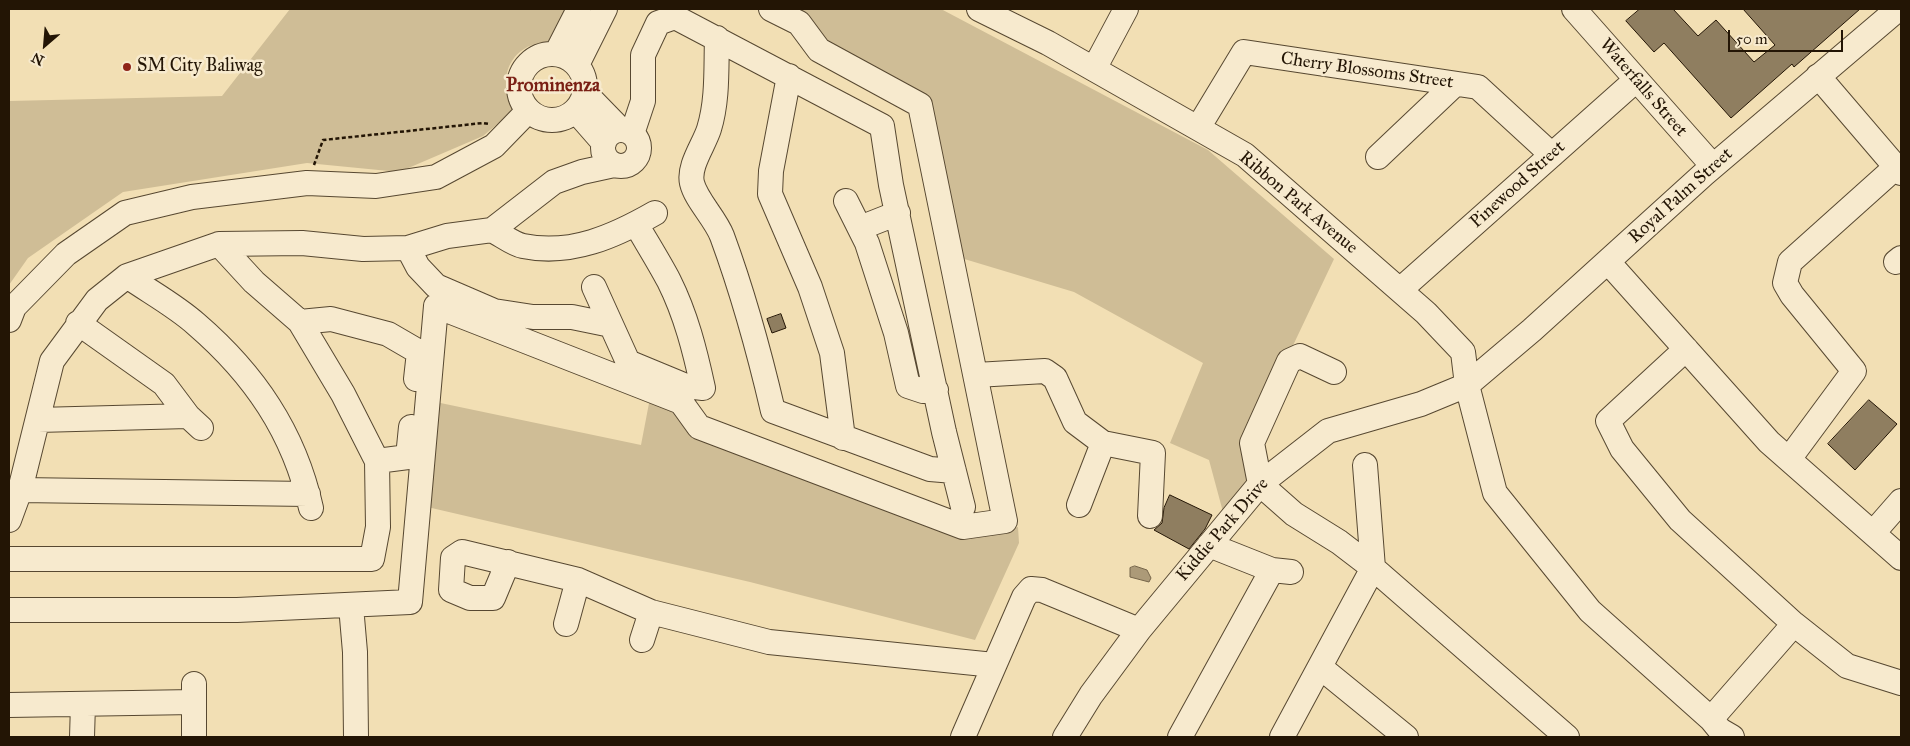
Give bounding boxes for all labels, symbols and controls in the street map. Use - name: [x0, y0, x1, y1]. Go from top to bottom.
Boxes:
- north arrow: [20, 20, 70, 70]
- scale bar: [1730, 20, 1845, 52]
- text: 50 m: [1736, 30, 1768, 48]
- street label: Waterfalls Street: [1594, 34, 1692, 142]
- street label: Cherry Blossoms Street: [1279, 48, 1455, 94]
- text: N: [29, 49, 47, 69]
- place label: SM City Baliwag: [137, 56, 262, 78]
- marker: SM City Baliwag: [121, 61, 133, 73]
- district label: Prominenza: [506, 75, 600, 97]
- street label: Pinewood Street: [1466, 137, 1570, 233]
- street label: Royal Palm Street: [1625, 144, 1737, 248]
- street label: Ribbon Park Avenue: [1234, 147, 1362, 259]
- street label: Kiddie Park Drive: [1172, 474, 1274, 586]

